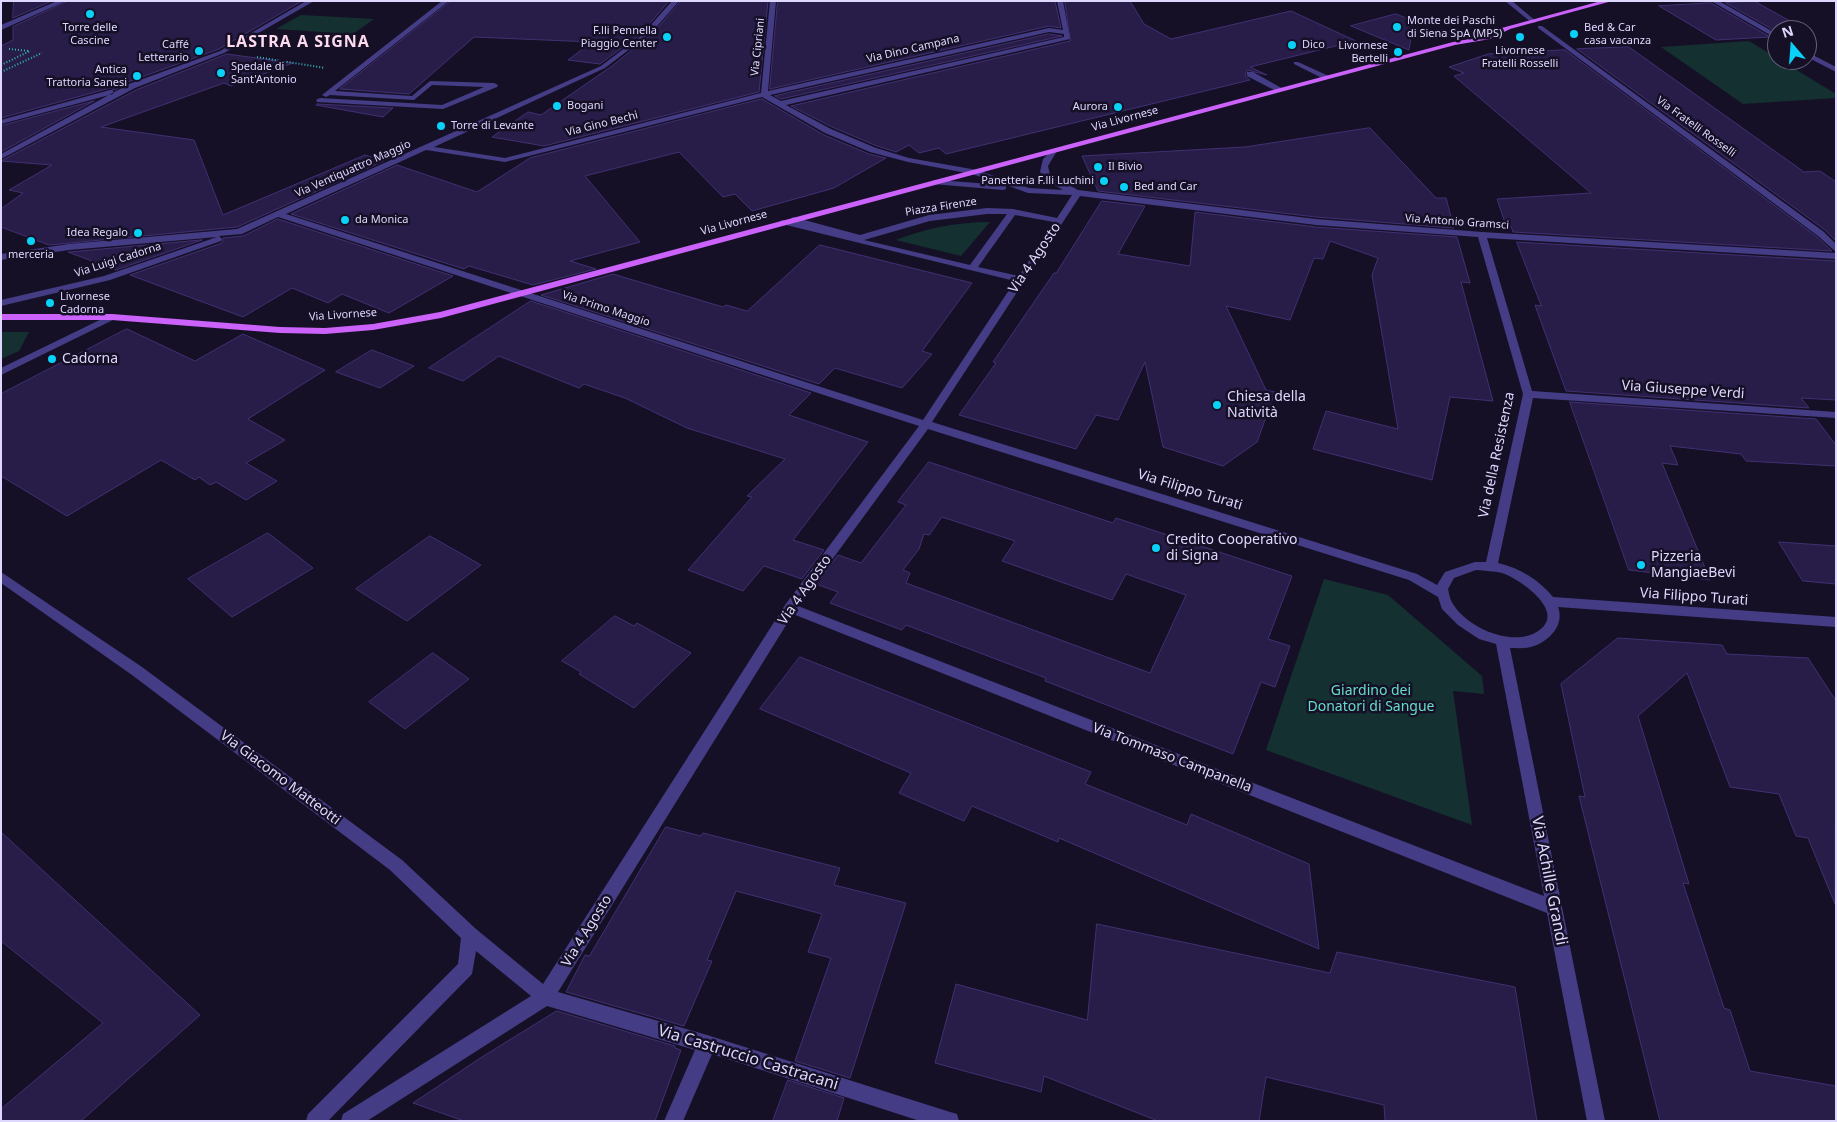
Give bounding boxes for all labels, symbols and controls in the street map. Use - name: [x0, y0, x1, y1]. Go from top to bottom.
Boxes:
- marker: Torre delle Cascine: [84, 8, 96, 20]
- place label: Monte dei Paschi di Siena SpA (MPS): [1407, 14, 1502, 40]
- street label: Via Cipriani: [748, 17, 768, 77]
- north arrow: [1767, 20, 1817, 70]
- text: N: [1779, 20, 1796, 42]
- place label: Torre delle Cascine: [63, 21, 117, 47]
- marker: Monte dei Paschi di Siena SpA (MPS): [1391, 21, 1403, 33]
- place label: Bed & Car casa vacanza: [1584, 21, 1651, 47]
- place label: F.lli Pennella Piaggio Center: [581, 24, 657, 50]
- marker: Bed & Car casa vacanza: [1568, 28, 1580, 40]
- marker: F.lli Pennella Piaggio Center: [661, 31, 673, 43]
- marker: Livornese Fratelli Rosselli: [1514, 31, 1526, 43]
- district label: LASTRA A SIGNA: [224, 32, 372, 52]
- street label: Via Dino Campana: [865, 32, 961, 66]
- place label: Caffé Letterario: [138, 38, 189, 64]
- place label: Dico: [1302, 38, 1325, 52]
- marker: Dico: [1286, 39, 1298, 51]
- place label: Livornese Bertelli: [1338, 39, 1388, 65]
- place label: Livornese Fratelli Rosselli: [1482, 44, 1558, 70]
- marker: Caffé Letterario: [193, 45, 205, 57]
- marker: Livornese Bertelli: [1392, 46, 1404, 58]
- place label: Spedale di Sant'Antonio: [231, 60, 297, 86]
- place label: Antica Trattoria Sanesi: [47, 63, 127, 89]
- marker: Spedale di Sant'Antonio: [215, 67, 227, 79]
- marker: Antica Trattoria Sanesi: [131, 70, 143, 82]
- street label: Via Fratelli Rosselli: [1654, 94, 1738, 160]
- place label: Bogani: [567, 99, 603, 113]
- marker: Bogani: [551, 100, 563, 112]
- place label: Aurora: [1073, 100, 1108, 114]
- marker: Aurora: [1112, 101, 1124, 113]
- street label: Via Livornese: [1090, 104, 1160, 134]
- street label: Via Gino Bechi: [565, 109, 639, 139]
- place label: Torre di Levante: [451, 119, 534, 133]
- marker: Torre di Levante: [435, 120, 447, 132]
- street label: Via Ventiquattro Maggio: [293, 137, 413, 201]
- place label: Il Bivio: [1108, 160, 1142, 174]
- marker: Il Bivio: [1092, 161, 1104, 173]
- place label: Panetteria F.lli Luchini: [981, 174, 1094, 188]
- marker: Panetteria F.lli Luchini: [1098, 175, 1110, 187]
- place label: Bed and Car: [1134, 180, 1197, 194]
- marker: Bed and Car: [1118, 181, 1130, 193]
- street label: Piazza Firenze: [904, 195, 978, 219]
- street label: Via Livornese: [699, 208, 769, 238]
- street label: Via Antonio Gramsci: [1405, 212, 1509, 232]
- place label: da Monica: [355, 213, 409, 227]
- marker: da Monica: [339, 214, 351, 226]
- street label: Via 4 Agosto: [1005, 220, 1065, 296]
- place label: Idea Regalo: [67, 226, 128, 240]
- marker: Idea Regalo: [132, 227, 144, 239]
- marker: merceria: [25, 235, 37, 247]
- street label: Via Luigi Cadorna: [73, 240, 163, 280]
- place label: merceria: [8, 248, 54, 262]
- street label: Via Primo Maggio: [560, 289, 652, 329]
- place label: Livornese Cadorna: [60, 290, 110, 316]
- marker: Livornese Cadorna: [44, 297, 56, 309]
- street label: Via Livornese: [308, 306, 378, 324]
- place label: Cadorna: [62, 351, 118, 367]
- marker: Cadorna: [46, 353, 58, 365]
- street label: Via Giuseppe Verdi: [1621, 377, 1745, 403]
- place label: Chiesa della Natività: [1227, 389, 1306, 422]
- street label: Via della Resistenza: [1475, 390, 1519, 520]
- marker: Chiesa della Natività: [1211, 399, 1223, 411]
- street label: Via Filippo Turati: [1136, 466, 1244, 514]
- place label: Credito Cooperativo di Signa: [1166, 532, 1298, 564]
- marker: Credito Cooperativo di Signa: [1150, 542, 1162, 554]
- place label: Pizzeria MangiaeBevi: [1651, 549, 1736, 582]
- street label: Via 4 Agosto: [775, 552, 835, 628]
- marker: Pizzeria MangiaeBevi: [1635, 559, 1647, 571]
- street label: Via Filippo Turati: [1639, 585, 1749, 609]
- park label: Giardino dei Donatori di Sangue: [1308, 683, 1434, 716]
- street label: Via Tommaso Campanella: [1090, 720, 1254, 796]
- street label: Via Giacomo Matteotti: [217, 727, 343, 829]
- street label: Via Achille Grandi: [1527, 815, 1571, 947]
- street label: Via 4 Agosto: [558, 892, 616, 970]
- street label: Via Castruccio Castracani: [655, 1021, 841, 1095]

